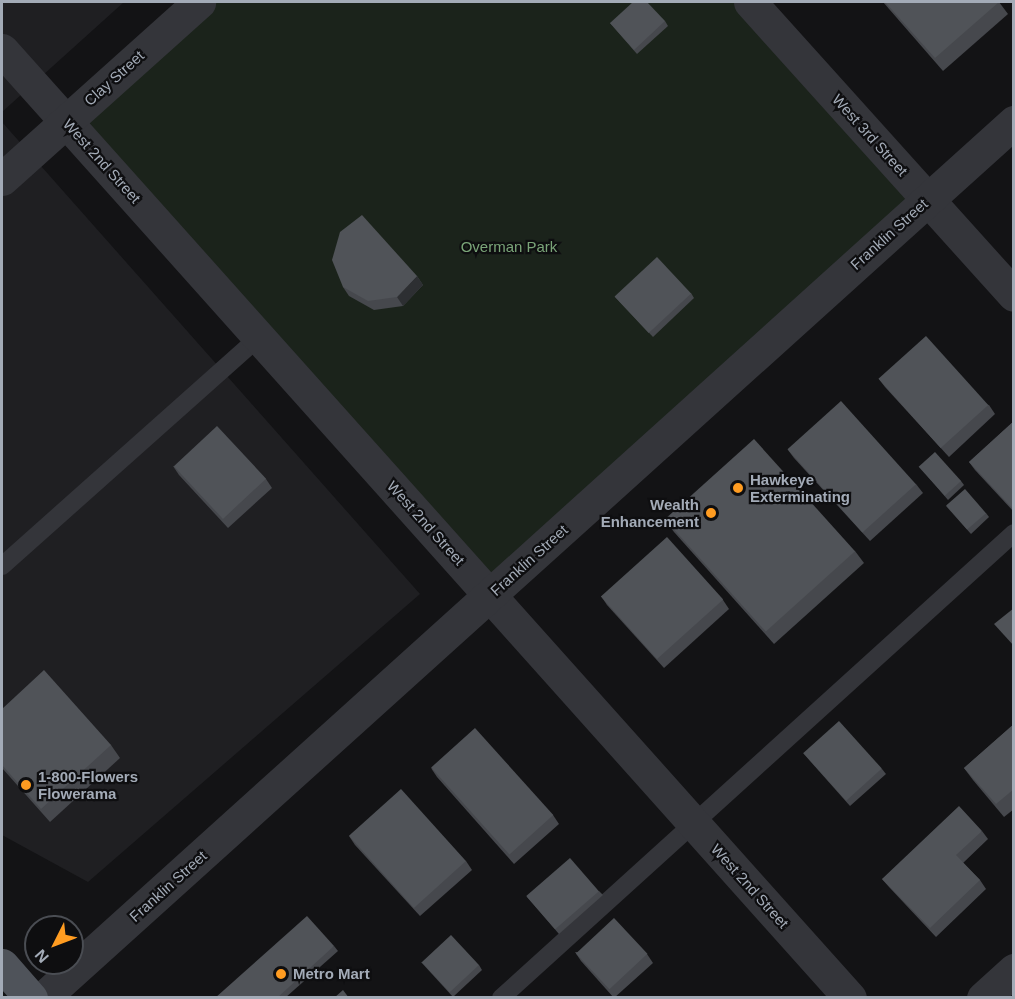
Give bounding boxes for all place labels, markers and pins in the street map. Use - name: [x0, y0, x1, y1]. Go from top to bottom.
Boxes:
- place label: Hawkeye Exterminating: [750, 470, 850, 505]
- marker: Hawkeye Exterminating: [731, 481, 745, 495]
- place label: Wealth Enhancement: [601, 495, 699, 530]
- marker: Wealth Enhancement: [704, 506, 718, 520]
- place label: 1-800-Flowers Flowerama: [38, 767, 138, 802]
- marker: 1-800-Flowers Flowerama: [19, 778, 33, 792]
- place label: Metro Mart: [293, 965, 370, 983]
- marker: Metro Mart: [274, 967, 288, 981]

